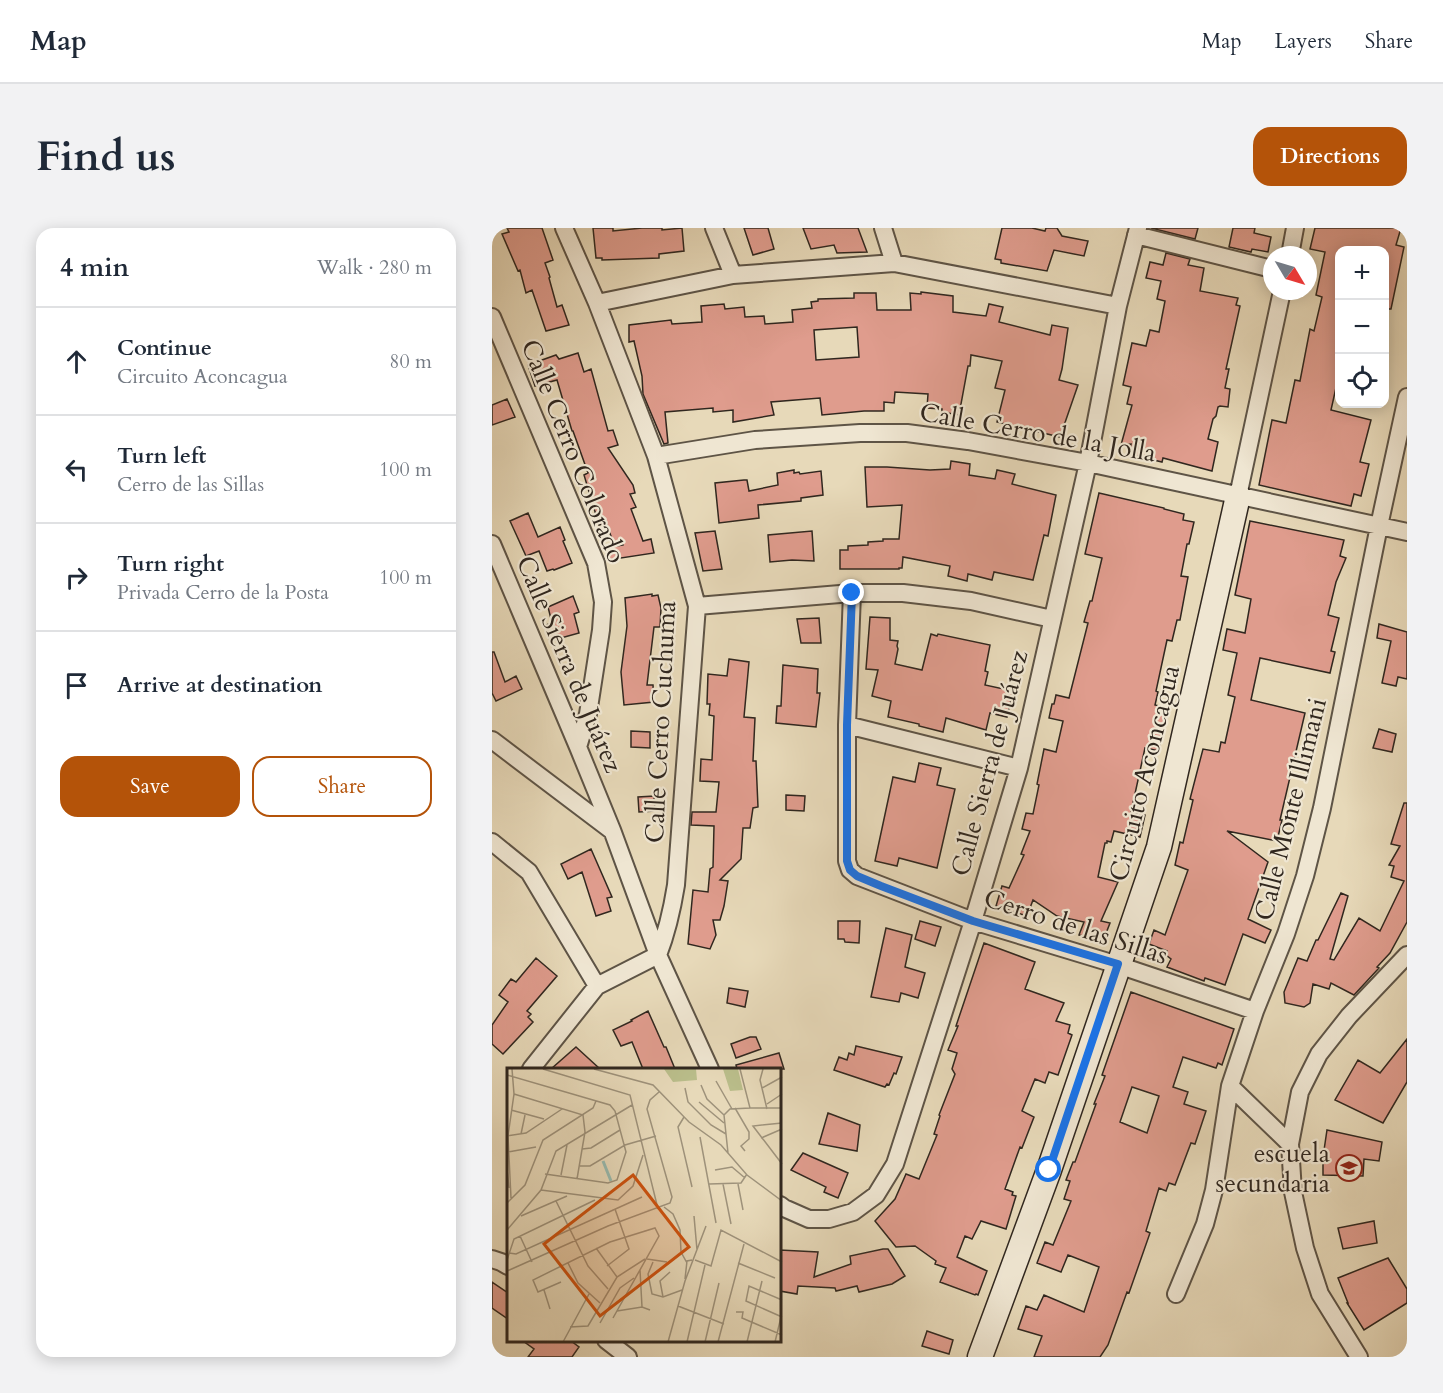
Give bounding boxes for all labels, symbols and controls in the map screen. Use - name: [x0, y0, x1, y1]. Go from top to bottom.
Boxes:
- text: Map: [30, 22, 87, 60]
- text: Map: [1202, 27, 1242, 56]
- text: Layers: [1275, 27, 1332, 56]
- text: Share: [1365, 27, 1413, 56]
- button: Directions: [1253, 127, 1407, 186]
- text: Find us: [36, 128, 176, 185]
- north arrow: [1263, 246, 1317, 300]
- map controls: [1335, 246, 1389, 408]
- button: +: [1335, 246, 1389, 300]
- text: 4 min: [60, 250, 129, 285]
- text: Walk · 280 m: [317, 254, 432, 281]
- button: −: [1335, 300, 1389, 354]
- text: Continue: [117, 333, 212, 363]
- street label: Calle Cerro Colorado: [513, 334, 634, 568]
- icon: ahead: [60, 345, 93, 378]
- text: 80 m: [389, 348, 432, 375]
- button: locate: [1335, 354, 1389, 408]
- text: Circuito Aconcagua: [117, 363, 288, 390]
- street label: Calle Cerro de la Jolla: [917, 394, 1159, 471]
- text: Turn left: [117, 441, 206, 471]
- icon: left: [60, 453, 93, 486]
- text: 100 m: [379, 456, 432, 483]
- text: Cerro de las Sillas: [117, 471, 264, 498]
- text: Turn right: [117, 549, 224, 579]
- street label: Calle Sierra de Juárez: [508, 550, 631, 778]
- icon: right: [60, 561, 93, 594]
- text: 100 m: [379, 564, 432, 591]
- text: Privada Cerro de la Posta: [117, 579, 329, 606]
- route end: [838, 579, 864, 605]
- street label: Calle Cerro Cuchuma: [637, 600, 684, 844]
- street label: Calle Sierra de Juárez: [943, 646, 1037, 880]
- street label: Circuito Aconcagua: [1101, 661, 1188, 885]
- icon: arrive: [60, 669, 93, 702]
- text: Arrive at destination: [117, 670, 322, 700]
- street label: Calle Monte Illimani: [1246, 694, 1335, 924]
- button: Save: [60, 756, 240, 817]
- button: Share: [252, 756, 432, 817]
- street label: Cerro de las Sillas: [979, 880, 1172, 973]
- inset map: [507, 1068, 782, 1342]
- place label: escuela secundaria: [1215, 1136, 1330, 1201]
- school or university icon: escuela secundaria: [1334, 1153, 1364, 1183]
- route start: [1035, 1156, 1061, 1182]

